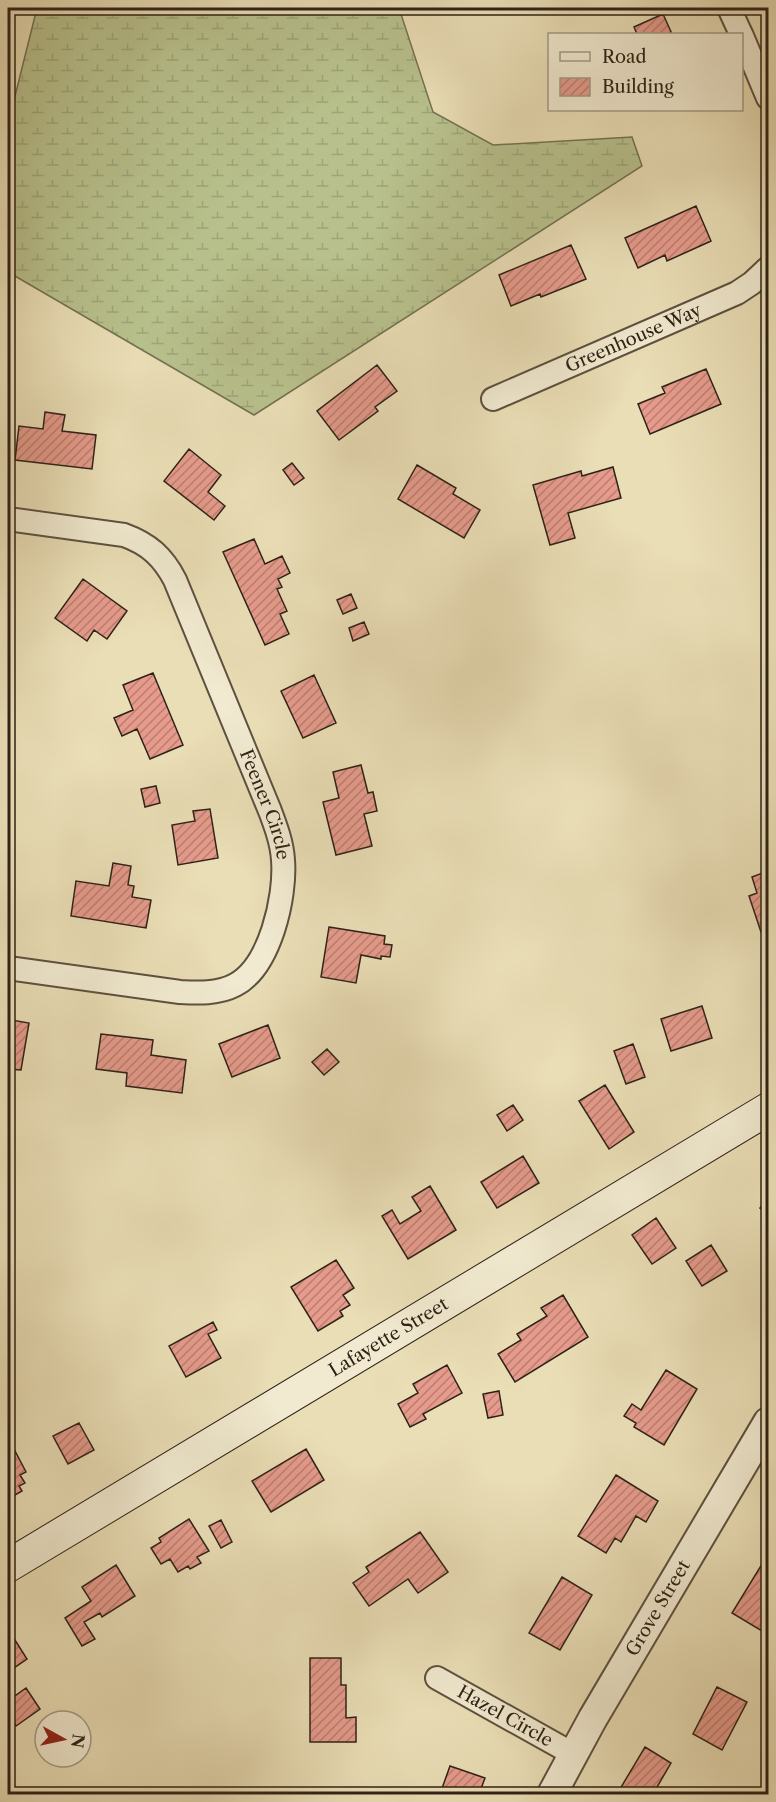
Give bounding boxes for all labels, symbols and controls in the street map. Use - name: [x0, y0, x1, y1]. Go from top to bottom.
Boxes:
- legend: [548, 33, 743, 111]
- text: Road: [602, 46, 647, 68]
- text: Building: [602, 76, 674, 98]
- street label: Greenhouse Way: [562, 298, 706, 377]
- street label: Feener Circle: [235, 746, 294, 861]
- street label: Lafayette Street: [325, 1293, 453, 1381]
- street label: Grove Street: [621, 1556, 695, 1660]
- street label: Hazel Circle: [453, 1681, 557, 1752]
- north arrow: [33, 1709, 93, 1769]
- text: N: [67, 1733, 89, 1749]

